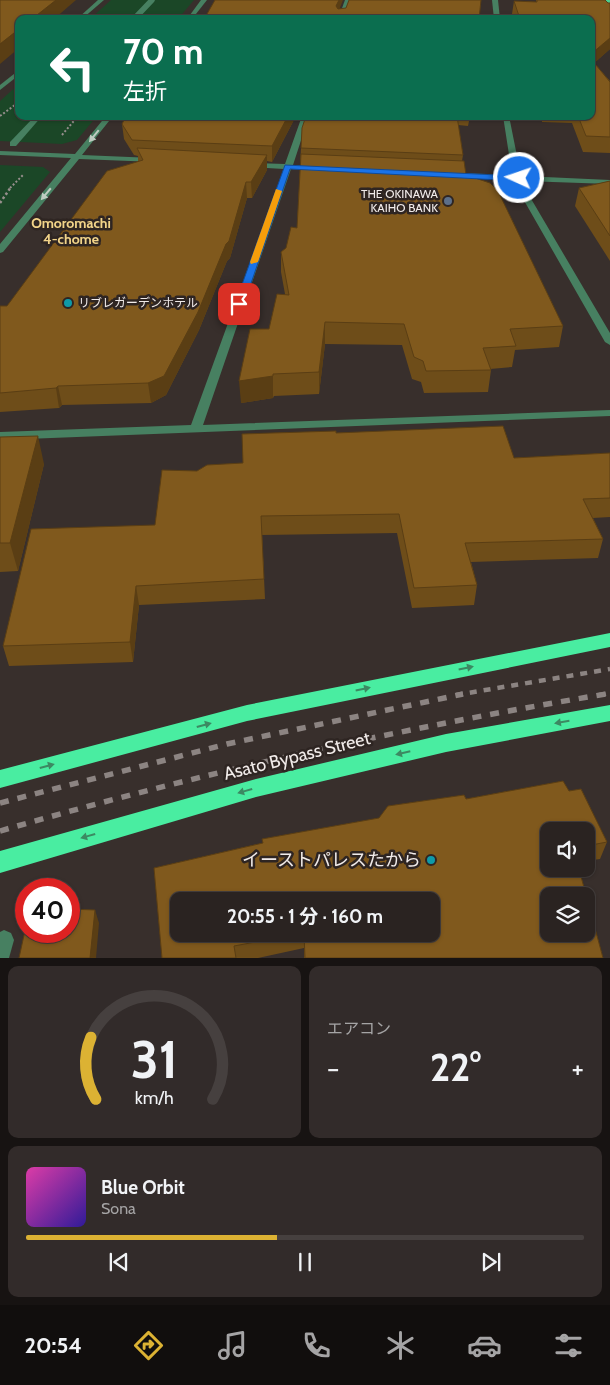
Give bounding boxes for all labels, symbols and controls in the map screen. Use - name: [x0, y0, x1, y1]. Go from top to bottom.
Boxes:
- text: 70 m: [123, 30, 204, 73]
- icon: left: [40, 35, 105, 100]
- text: 左折: [123, 78, 167, 105]
- one-way arrow: [88, 130, 99, 143]
- position arrow: [492, 151, 544, 203]
- place label: THE OKINAWA KAIHO BANK: [361, 186, 439, 215]
- one-way arrow: [41, 188, 52, 200]
- marker: THE OKINAWA KAIHO BANK: [442, 195, 454, 207]
- district label: Omoromachi 4-chome: [31, 214, 111, 248]
- pin: [218, 283, 260, 325]
- icon: arrive: [225, 290, 253, 318]
- place label: リブレガーデンホテル: [78, 295, 198, 310]
- marker: リブレガーデンホテル: [62, 297, 74, 309]
- one-way arrow: [459, 664, 475, 672]
- one-way arrow: [355, 685, 371, 693]
- one-way arrow: [554, 718, 570, 726]
- one-way arrow: [197, 720, 212, 728]
- street label: Asato Bypass Street: [221, 727, 373, 785]
- one-way arrow: [395, 749, 410, 757]
- one-way arrow: [40, 762, 55, 770]
- one-way arrow: [237, 788, 252, 796]
- map controls: [540, 822, 595, 942]
- button: sound: [540, 822, 595, 877]
- one-way arrow: [81, 832, 96, 840]
- place label: イーストパレスたから: [242, 849, 421, 871]
- marker: イーストパレスたから: [425, 854, 437, 866]
- speed limit sign: 40: [15, 878, 80, 943]
- button: layers: [540, 887, 595, 942]
- text: 20:55 · 1 分 · 160 m: [227, 905, 383, 928]
- text: エアコン: [327, 1019, 391, 1038]
- text: 31: [131, 1028, 178, 1091]
- text: 22°: [430, 1044, 481, 1091]
- text: −: [327, 1051, 339, 1085]
- text: +: [572, 1051, 584, 1085]
- text: km/h: [135, 1087, 174, 1108]
- text: Blue Orbit: [101, 1176, 185, 1199]
- text: Sona: [101, 1199, 136, 1218]
- icon: previous: [105, 1248, 133, 1276]
- icon: pause: [291, 1248, 319, 1276]
- icon: next: [477, 1248, 505, 1276]
- icon: directions: [131, 1328, 166, 1363]
- icon: music: [215, 1328, 250, 1363]
- icon: phone: [299, 1328, 334, 1363]
- icon: climate: [383, 1328, 418, 1363]
- icon: car: [467, 1328, 502, 1363]
- icon: filters: [551, 1328, 586, 1363]
- text: 20:54: [24, 1332, 82, 1359]

